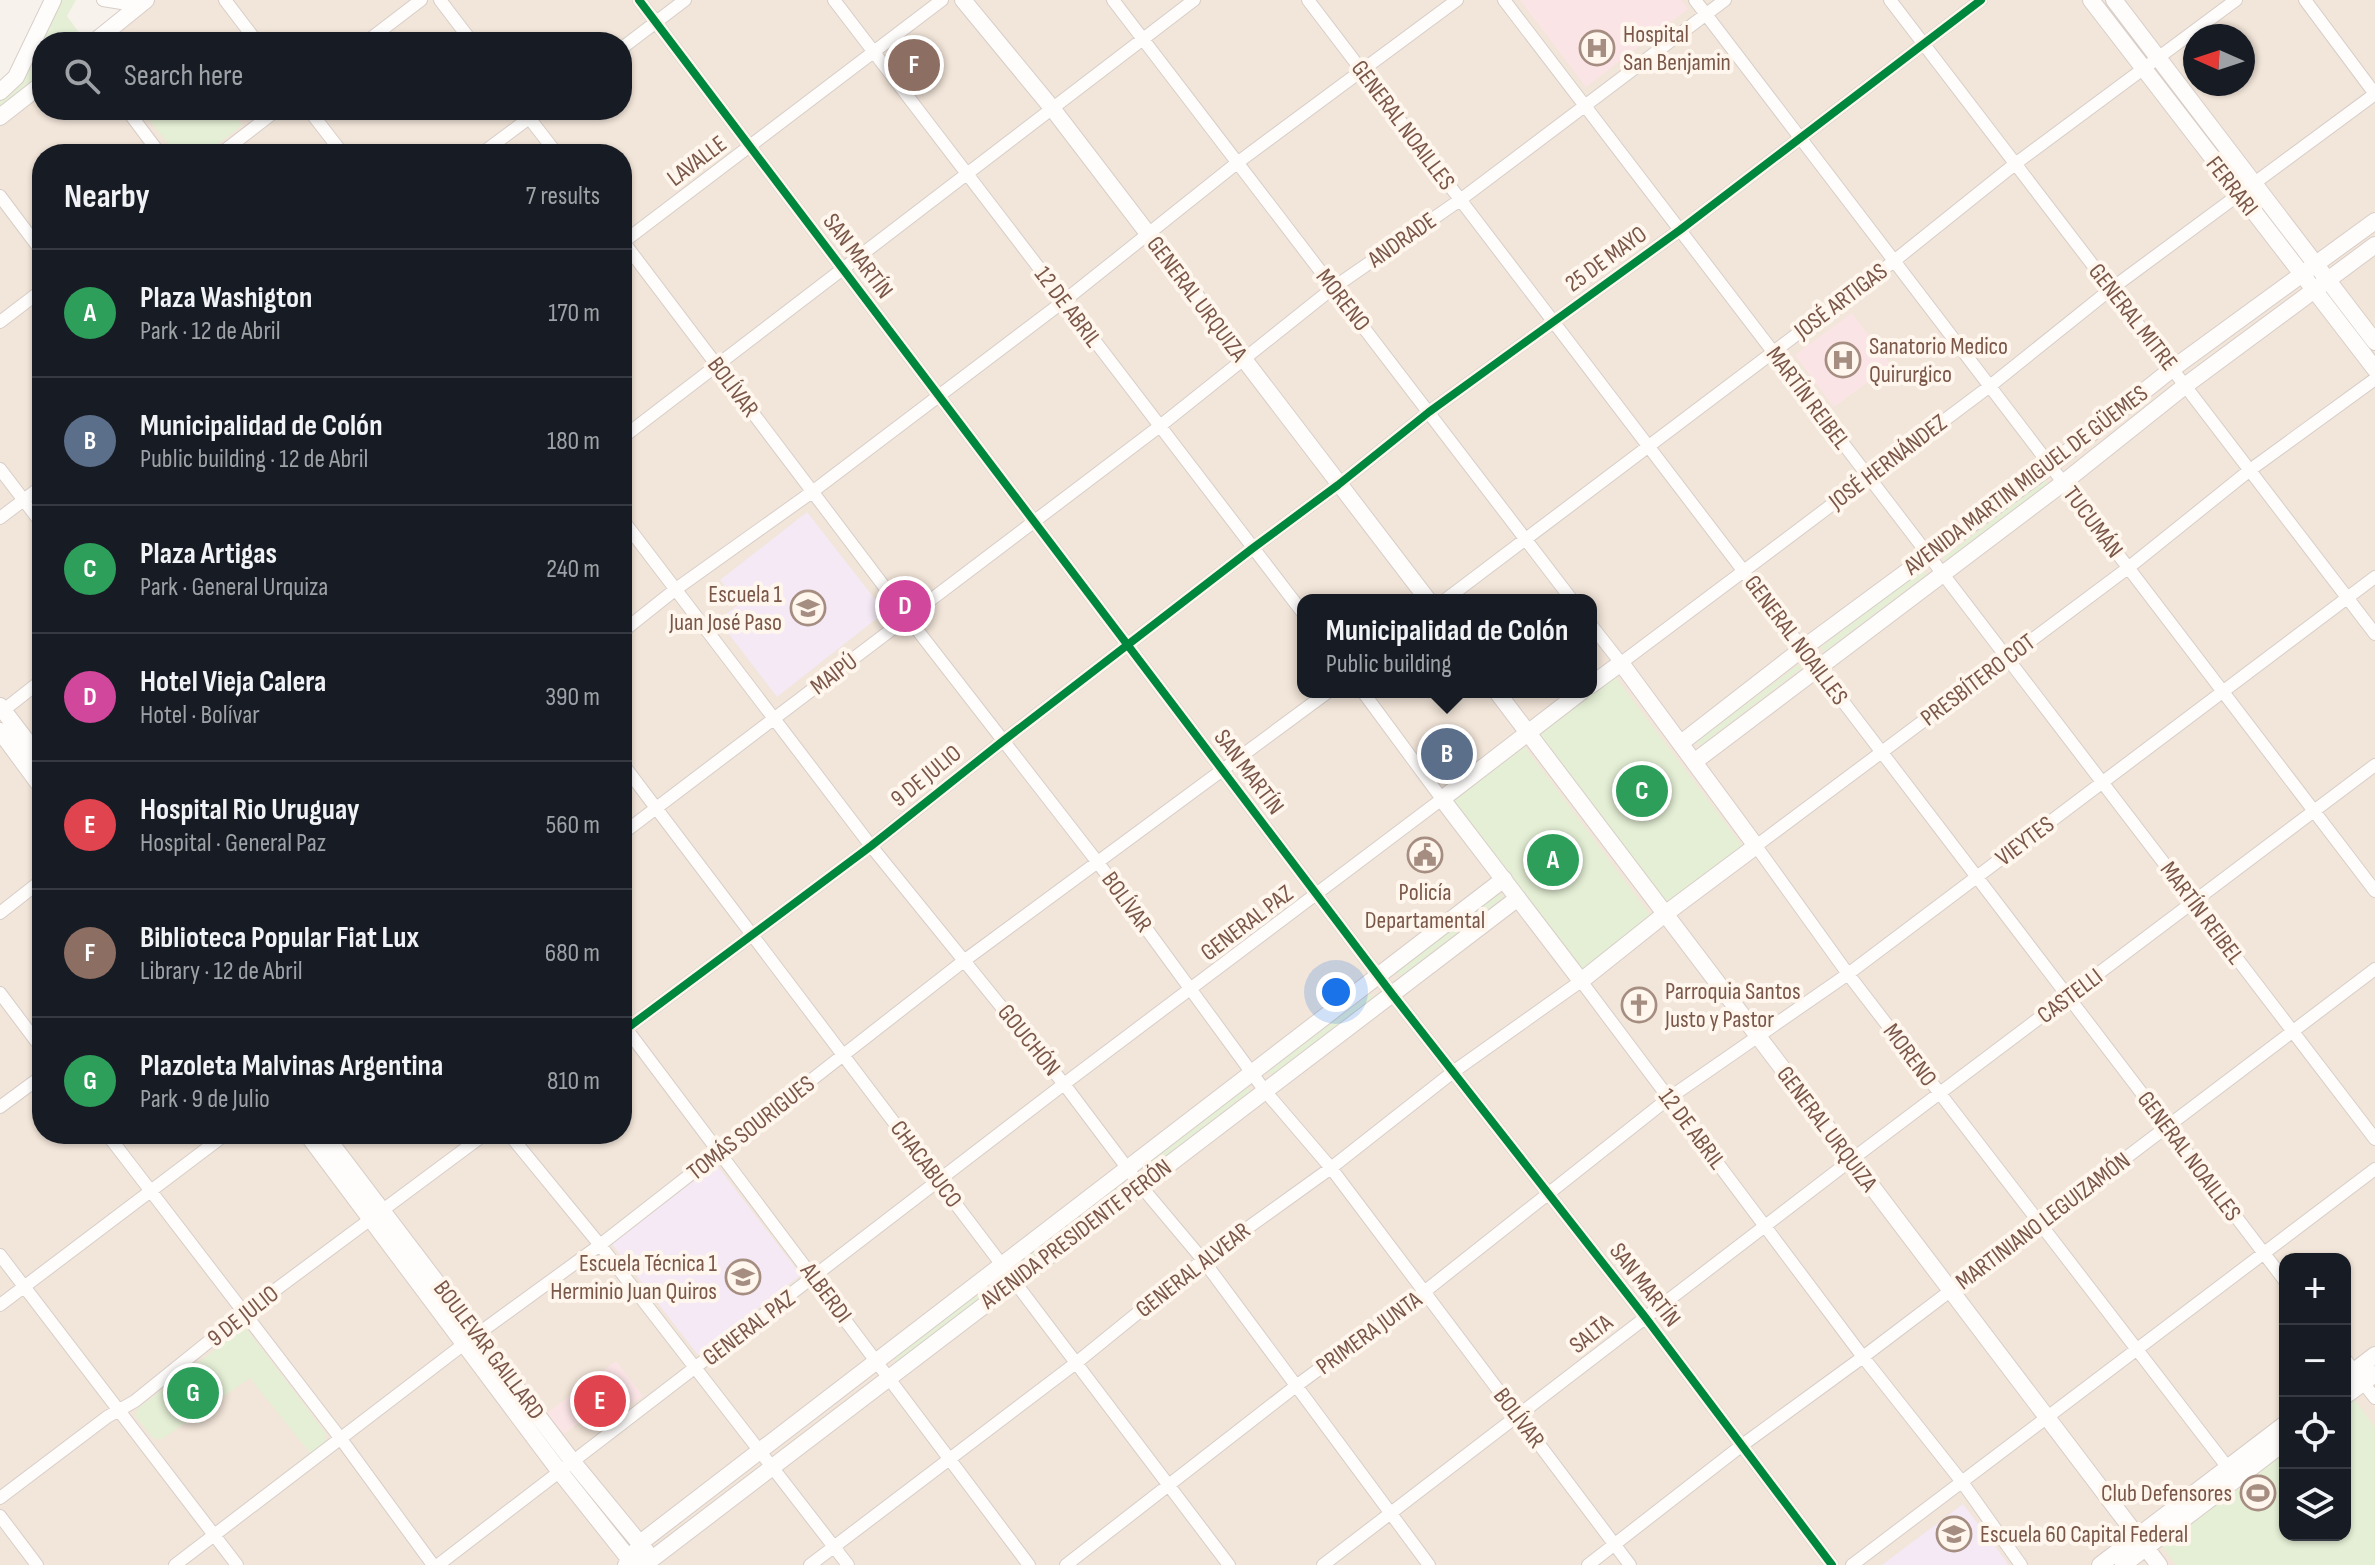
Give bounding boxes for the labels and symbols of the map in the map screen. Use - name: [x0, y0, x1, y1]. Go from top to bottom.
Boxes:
- place label: Hospital San Benjamin: [1623, 20, 1731, 77]
- north arrow: [2183, 24, 2255, 96]
- hospital icon: Hospital San Benjamin: [1578, 29, 1616, 67]
- pin: F: [888, 35, 940, 95]
- street label: GENERAL NOAILLES: [1345, 54, 1461, 196]
- street label: LAVALLE: [662, 129, 732, 193]
- street label: FERRARI: [2200, 150, 2264, 222]
- street label: ANDRADE: [1361, 206, 1442, 275]
- street label: SAN MARTÍN: [817, 208, 899, 304]
- street label: 25 DE MAYO: [1560, 220, 1652, 298]
- street label: GENERAL URQUIZA: [1140, 231, 1254, 368]
- street label: JOSÉ ARTIGAS: [1788, 257, 1893, 346]
- street label: GENERAL MITRE: [2082, 258, 2184, 376]
- street label: 12 DE ABRIL: [1028, 261, 1108, 353]
- street label: MORENO: [1310, 263, 1376, 337]
- place label: Sanatorio Medico Quirurgico: [1869, 332, 2008, 389]
- street label: MARTÍN REIBEL: [1760, 341, 1856, 455]
- hospital icon: Sanatorio Medico Quirurgico: [1824, 341, 1862, 379]
- street label: BOLÍVAR: [701, 351, 765, 423]
- street label: AVENIDA MARTIN MIGUEL DE GÜEMES: [1897, 379, 2154, 582]
- street label: JOSÉ HERNÁNDEZ: [1823, 408, 1953, 516]
- street label: TUCUMÁN: [2057, 481, 2129, 563]
- street label: GENERAL NOAILLES: [1738, 569, 1854, 711]
- pin: D: [879, 576, 931, 636]
- place label: Escuela 1 Juan José Paso: [668, 580, 783, 637]
- school or university icon: Escuela 1 Juan José Paso: [789, 589, 827, 627]
- street label: PRESBÍTERO COT: [1915, 627, 2041, 732]
- street label: MAIPÚ: [805, 647, 863, 701]
- street label: SAN MARTÍN: [1208, 724, 1290, 820]
- pin: B: [1421, 724, 1473, 784]
- street label: 9 DE JULIO: [885, 739, 967, 813]
- pin: C: [1616, 761, 1668, 821]
- street label: VIEYTES: [1990, 810, 2060, 872]
- pin: A: [1527, 830, 1579, 890]
- public building icon: Policía Departamental: [1406, 836, 1444, 874]
- street label: MARTÍN REIBEL: [2154, 856, 2250, 970]
- street label: BOLÍVAR: [1095, 866, 1159, 938]
- place label: Policía Departamental: [1365, 878, 1485, 935]
- street label: GENERAL PAZ: [1195, 879, 1299, 967]
- street label: CASTELLI: [2032, 962, 2108, 1030]
- your location: [1316, 972, 1356, 1012]
- place label: Parroquia Santos Justo y Pastor: [1664, 977, 1801, 1034]
- church icon: Parroquia Santos Justo y Pastor: [1620, 986, 1658, 1024]
- street label: GOUCHÓN: [991, 998, 1067, 1082]
- street label: MORENO: [1877, 1018, 1943, 1092]
- street label: GENERAL URQUIZA: [1770, 1061, 1884, 1198]
- street label: TOMÁS SOURIGUES: [682, 1069, 820, 1187]
- street label: 12 DE ABRIL: [1652, 1083, 1732, 1175]
- street label: GENERAL NOAILLES: [2131, 1085, 2247, 1227]
- street label: CHACABUCO: [884, 1115, 968, 1213]
- street label: MARTINIANO LEGUIZAMÓN: [1950, 1146, 2136, 1296]
- street label: AVENIDA PRESIDENTE PERÓN: [974, 1153, 1177, 1316]
- street label: GENERAL ALVEAR: [1130, 1216, 1256, 1324]
- street label: SAN MARTÍN: [1603, 1237, 1687, 1333]
- place label: Escuela Técnica 1 Herminio Juan Quiros: [550, 1249, 718, 1306]
- street label: ALBERDI: [794, 1257, 858, 1329]
- school or university icon: Escuela Técnica 1 Herminio Juan Quiros: [724, 1258, 762, 1296]
- street label: BOULEVAR GAILLARD: [427, 1275, 551, 1425]
- street label: 9 DE JULIO: [202, 1279, 284, 1353]
- street label: GENERAL PAZ: [697, 1284, 801, 1372]
- street label: PRIMERA JUNTA: [1311, 1285, 1428, 1381]
- street label: SALTA: [1564, 1308, 1619, 1360]
- pin: G: [167, 1363, 219, 1423]
- pin: E: [574, 1371, 626, 1431]
- street label: BOLÍVAR: [1487, 1382, 1551, 1454]
- sports icon: Club Defensores: [2239, 1474, 2277, 1512]
- place label: Club Defensores: [2101, 1479, 2232, 1508]
- school or university icon: Escuela 60 Capital Federal: [1935, 1515, 1973, 1553]
- place label: Escuela 60 Capital Federal: [1980, 1520, 2188, 1549]

